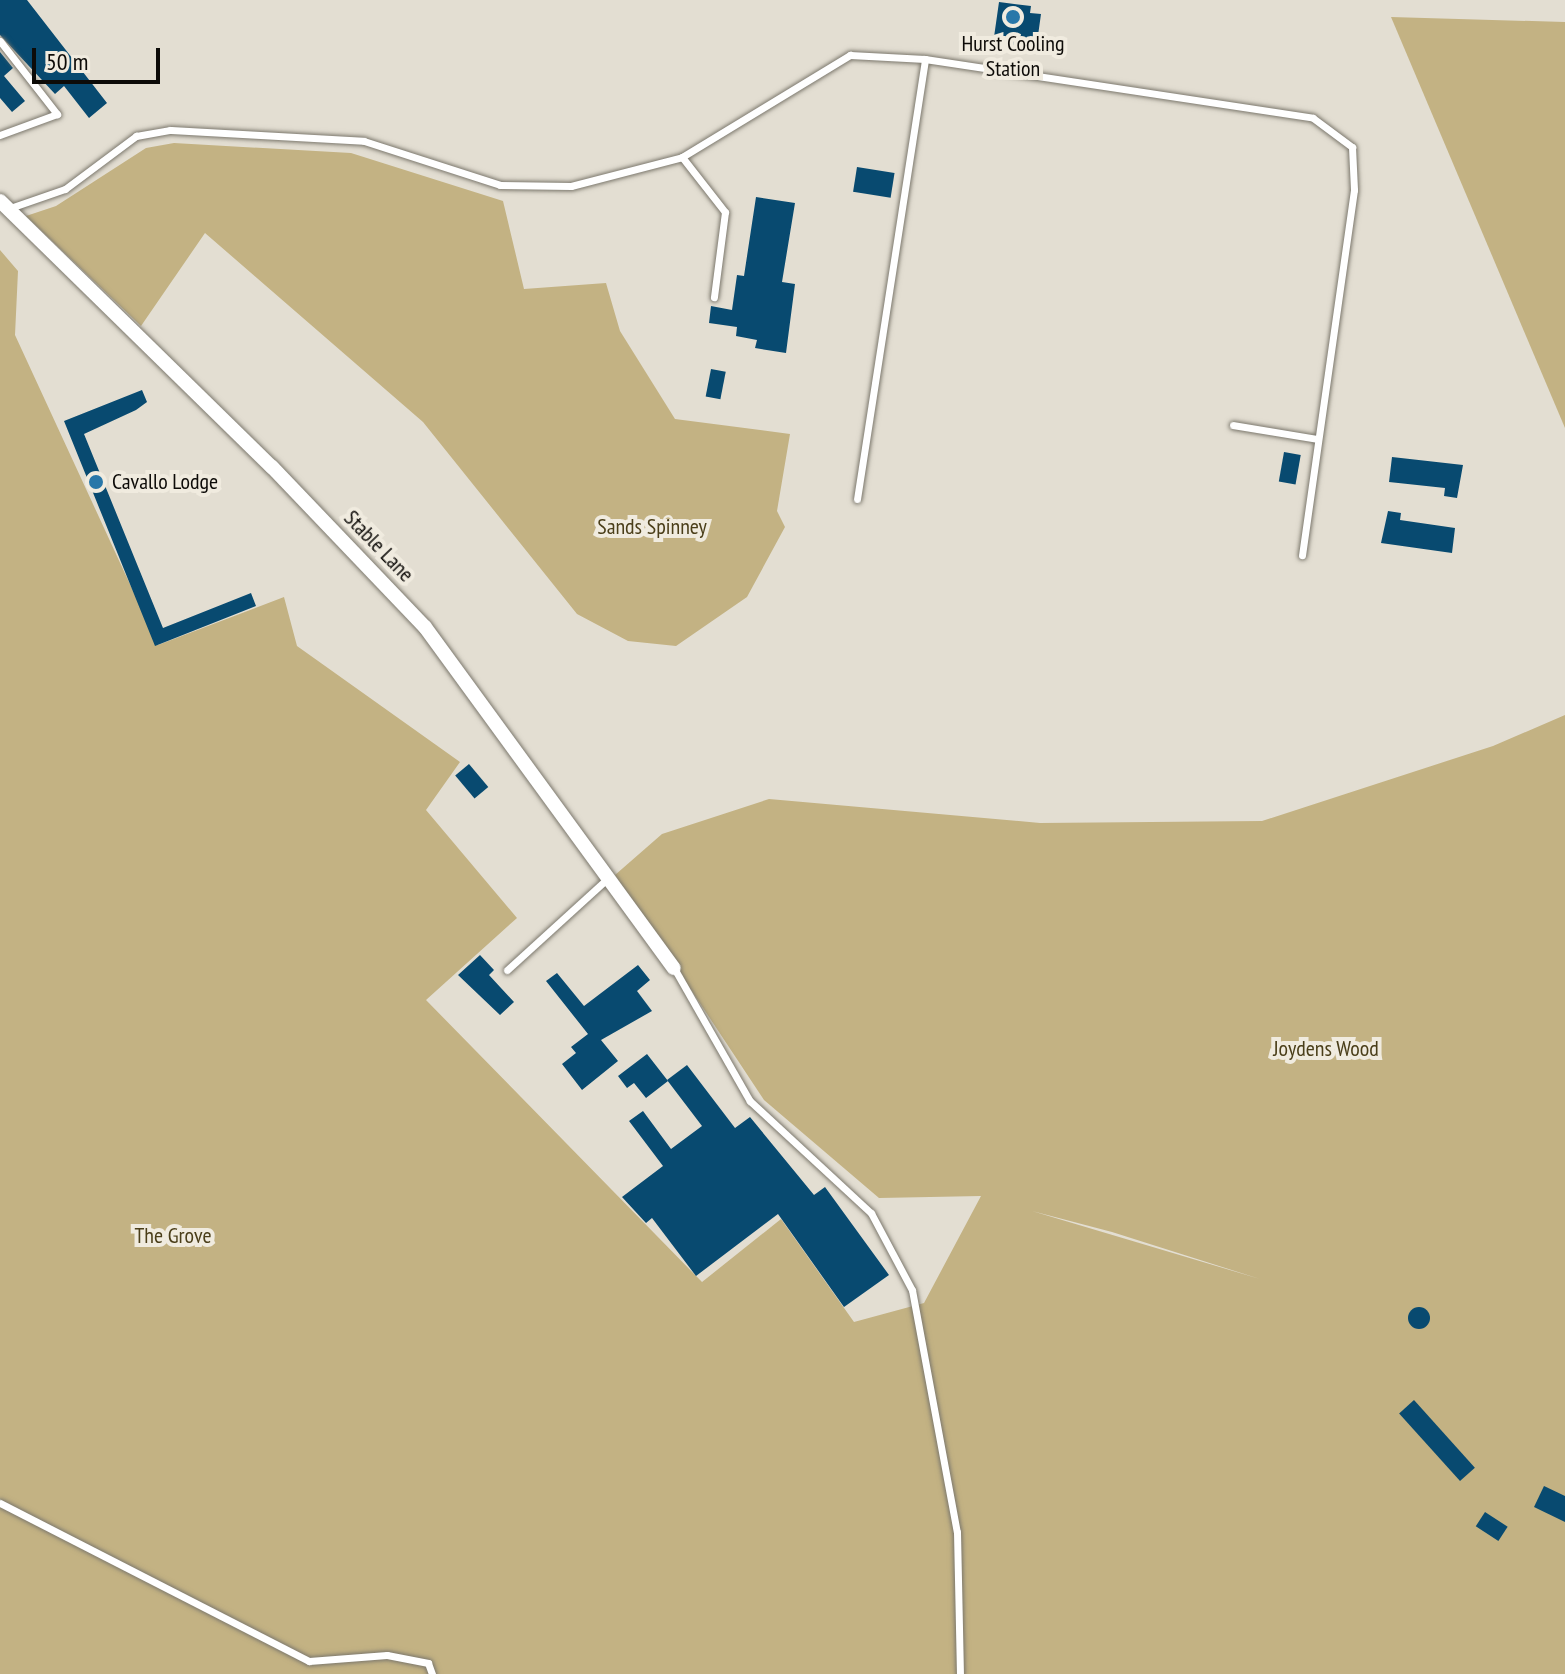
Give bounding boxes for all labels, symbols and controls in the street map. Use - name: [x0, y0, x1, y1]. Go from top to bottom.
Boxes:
- marker: Hurst Cooling Station: [1004, 8, 1022, 26]
- place label: Hurst Cooling Station: [961, 30, 1065, 82]
- scale bar: [36, 32, 164, 82]
- text: 50 m: [46, 46, 88, 77]
- place label: Cavallo Lodge: [112, 469, 218, 495]
- marker: Cavallo Lodge: [87, 473, 105, 491]
- street label: Stable Lane: [339, 505, 419, 587]
- park label: Sands Spinney: [597, 514, 707, 540]
- park label: Joydens Wood: [1273, 1036, 1379, 1062]
- park label: The Grove: [134, 1223, 212, 1249]

